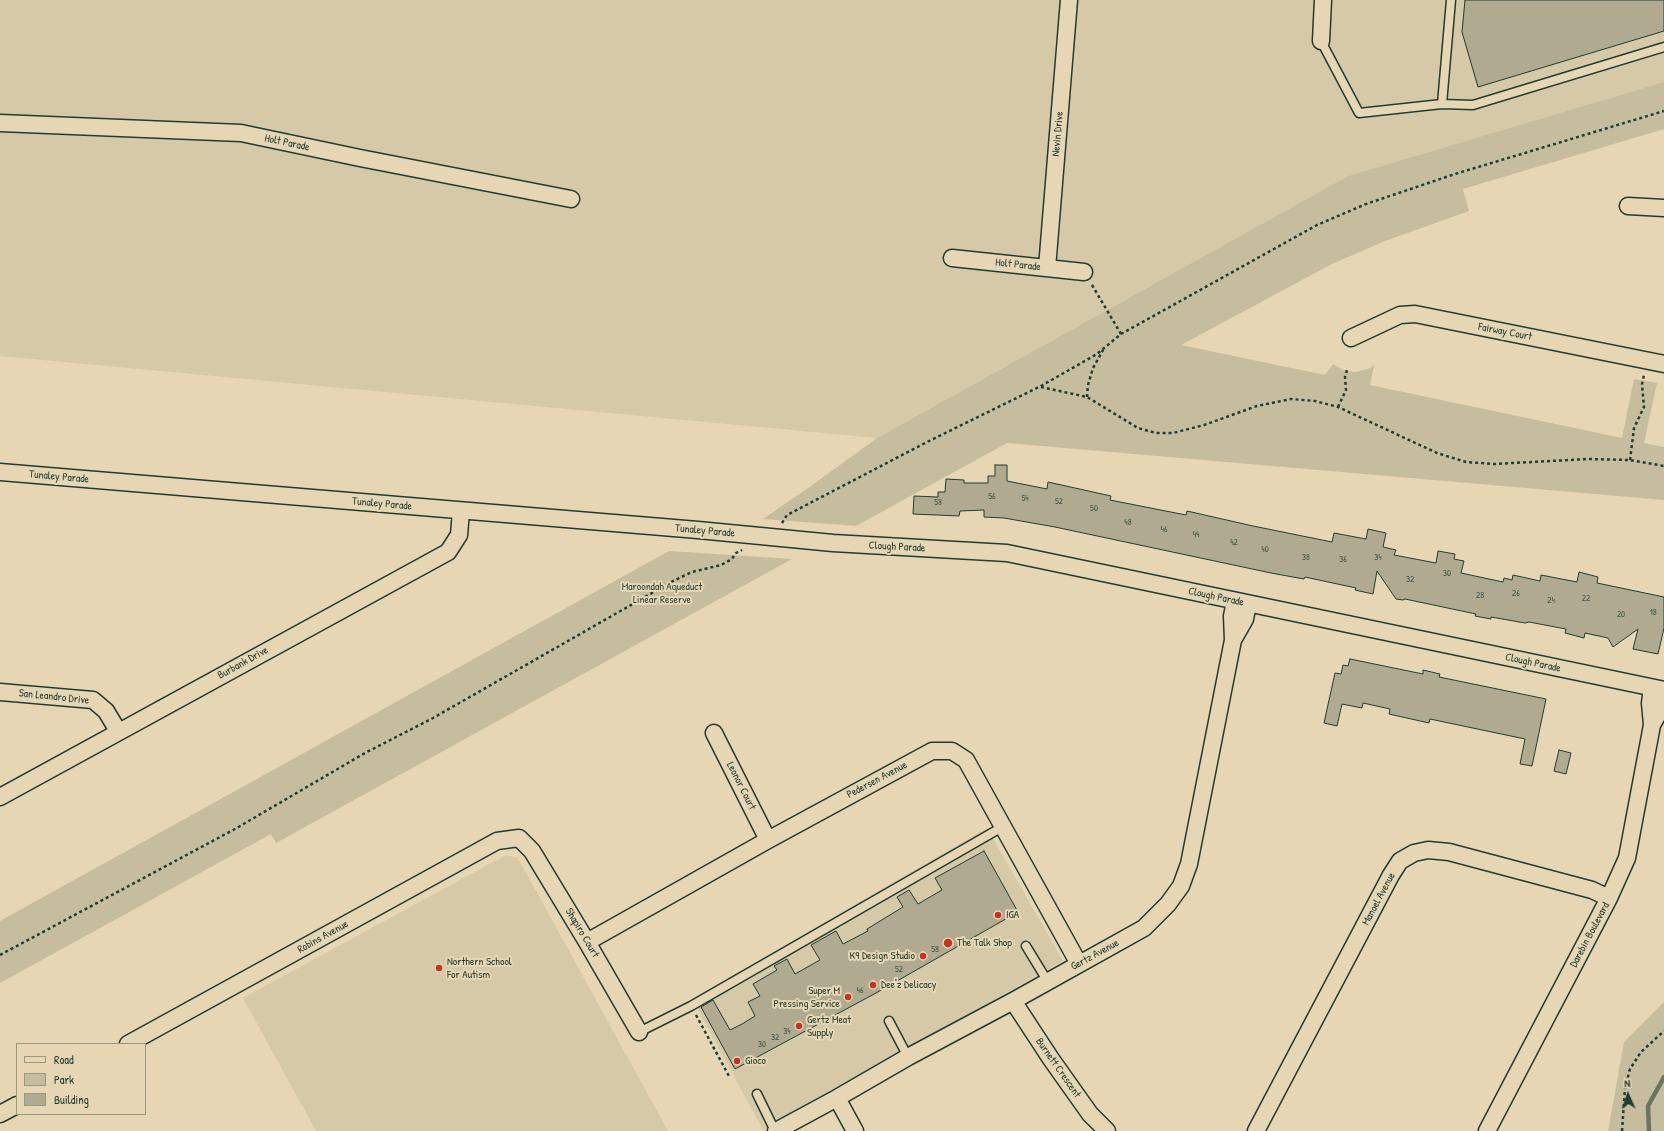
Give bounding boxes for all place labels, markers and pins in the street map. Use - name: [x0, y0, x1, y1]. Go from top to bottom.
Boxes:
- place label: IGA: [1006, 908, 1019, 922]
- marker: IGA: [993, 910, 1003, 920]
- place label: The Talk Shop: [957, 936, 1012, 950]
- marker: The Talk Shop: [942, 937, 954, 949]
- place label: K9 Design Studio: [850, 949, 915, 963]
- marker: K9 Design Studio: [918, 951, 928, 961]
- place label: Northern School For Autism: [447, 955, 512, 981]
- marker: Northern School For Autism: [434, 963, 444, 973]
- place label: Dee'z Delicacy: [881, 978, 937, 992]
- marker: Dee'z Delicacy: [868, 980, 878, 990]
- place label: Super M Pressing Service: [774, 984, 840, 1010]
- marker: Super M Pressing Service: [843, 992, 853, 1002]
- place label: Gertz Meat Supply: [807, 1013, 851, 1039]
- marker: Gertz Meat Supply: [794, 1021, 804, 1031]
- place label: Gioco: [745, 1054, 766, 1068]
- marker: Gioco: [732, 1056, 742, 1066]

